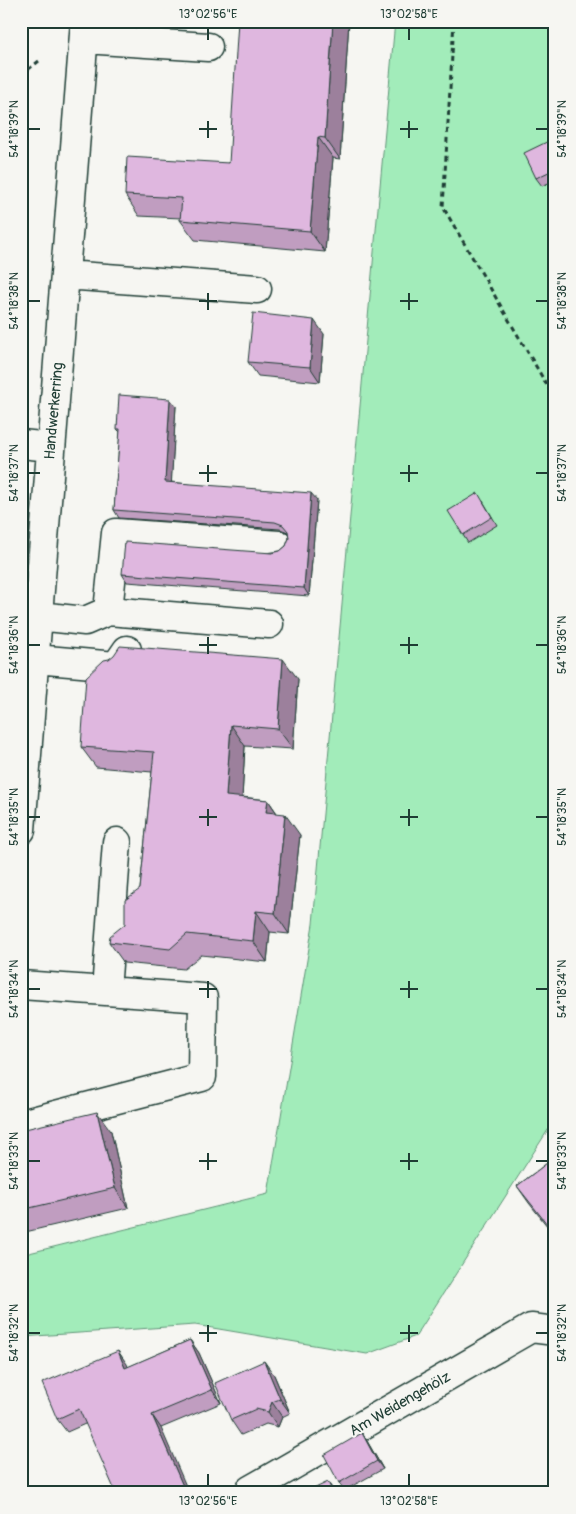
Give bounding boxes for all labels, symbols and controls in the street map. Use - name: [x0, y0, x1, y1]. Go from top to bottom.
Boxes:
- text: 13°02'56"E: [179, 7, 237, 22]
- text: 13°02'58"E: [380, 7, 438, 22]
- text: 54°18'39"N: [7, 100, 22, 158]
- text: 54°18'39"N: [555, 100, 570, 158]
- text: 54°18'38"N: [7, 272, 22, 330]
- text: 54°18'38"N: [555, 272, 570, 330]
- street label: Handwerkerring: [40, 362, 68, 460]
- text: 54°18'37"N: [7, 444, 22, 502]
- text: 54°18'37"N: [555, 444, 570, 502]
- text: 54°18'36"N: [7, 616, 22, 674]
- text: 54°18'36"N: [555, 616, 570, 674]
- text: 54°18'35"N: [7, 788, 22, 846]
- text: 54°18'35"N: [555, 788, 570, 846]
- text: 54°18'34"N: [7, 960, 22, 1018]
- text: 54°18'34"N: [555, 960, 570, 1018]
- text: 54°18'33"N: [7, 1132, 22, 1190]
- text: 54°18'33"N: [555, 1132, 570, 1190]
- text: 54°18'32"N: [7, 1304, 22, 1362]
- text: 54°18'32"N: [555, 1304, 570, 1362]
- street label: Am Weidengehölz: [346, 1367, 454, 1441]
- text: 13°02'56"E: [179, 1494, 237, 1509]
- text: 13°02'58"E: [380, 1494, 438, 1509]

